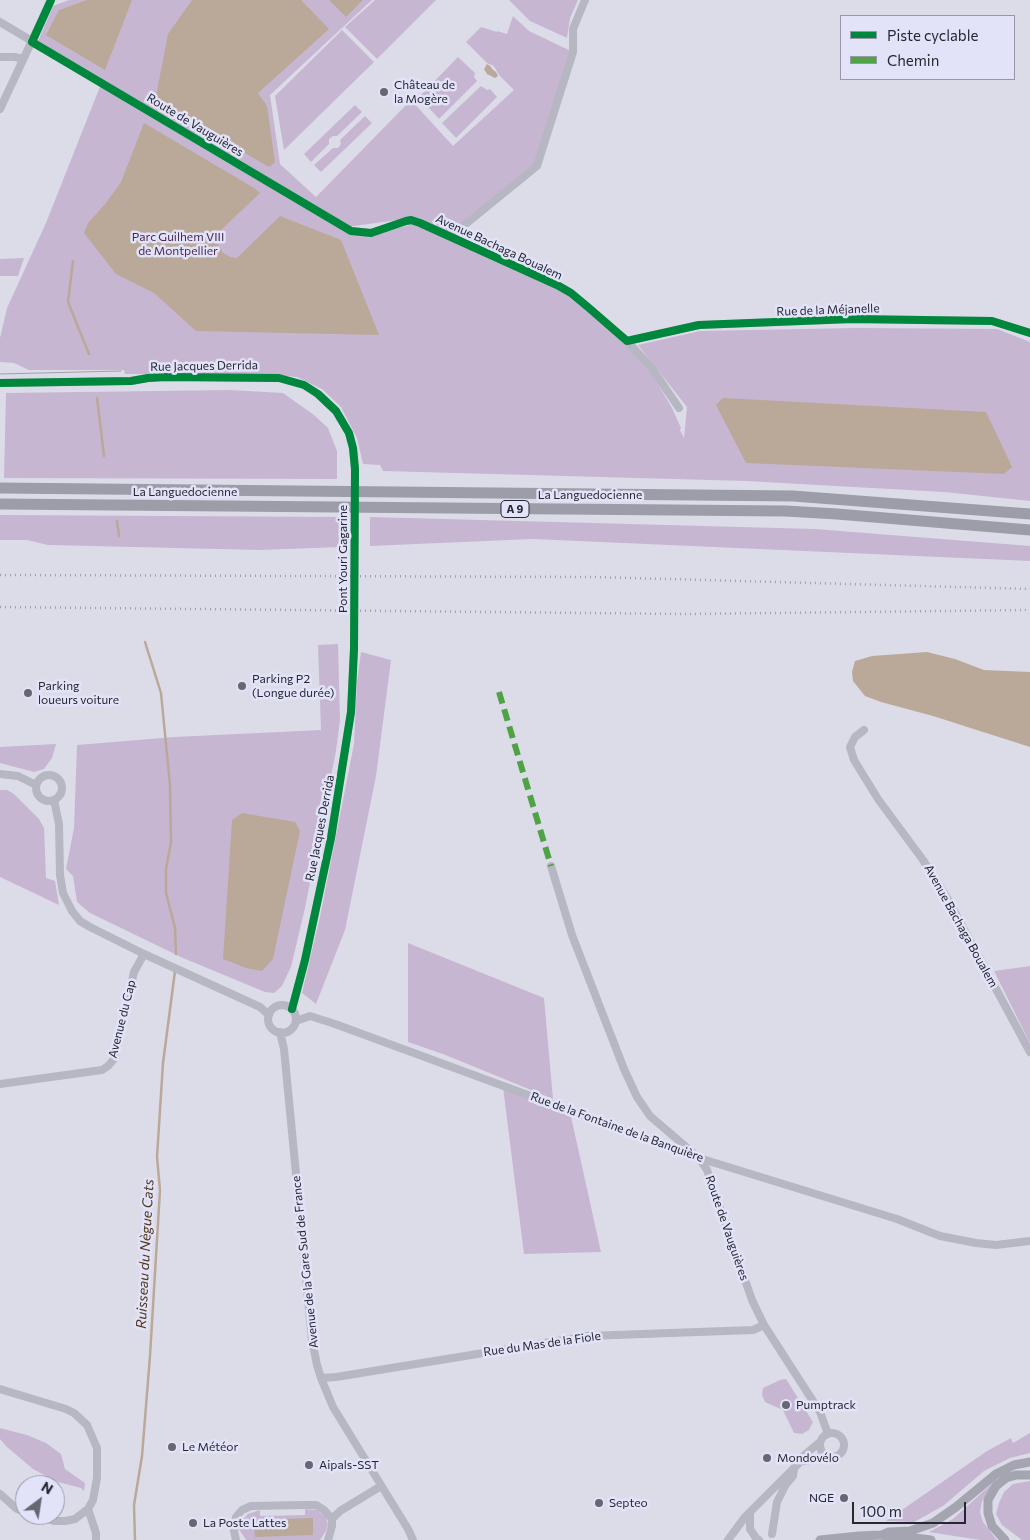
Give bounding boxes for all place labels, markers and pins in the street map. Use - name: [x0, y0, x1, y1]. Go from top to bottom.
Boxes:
- place label: Château de la Mogère: [394, 78, 455, 106]
- marker: Château de la Mogère: [378, 86, 390, 98]
- place label: Parking P2 (Longue durée): [252, 672, 334, 700]
- place label: Parking loueurs voiture: [38, 679, 119, 707]
- marker: Parking P2 (Longue durée): [236, 680, 248, 692]
- marker: Parking loueurs voiture: [22, 687, 34, 699]
- place label: Pumptrack: [796, 1398, 856, 1412]
- marker: Pumptrack: [780, 1399, 792, 1411]
- place label: Le Météor: [182, 1440, 238, 1454]
- marker: Le Météor: [166, 1441, 178, 1453]
- place label: Mondovélo: [777, 1451, 839, 1465]
- marker: Mondovélo: [761, 1452, 773, 1464]
- place label: Aipals-SST: [319, 1458, 379, 1472]
- marker: Aipals-SST: [303, 1459, 315, 1471]
- place label: NGE: [809, 1491, 834, 1505]
- marker: NGE: [838, 1492, 850, 1504]
- place label: Septeo: [609, 1496, 648, 1510]
- marker: Septeo: [593, 1497, 605, 1509]
- place label: La Poste Lattes: [203, 1516, 286, 1530]
- marker: La Poste Lattes: [187, 1517, 199, 1529]

